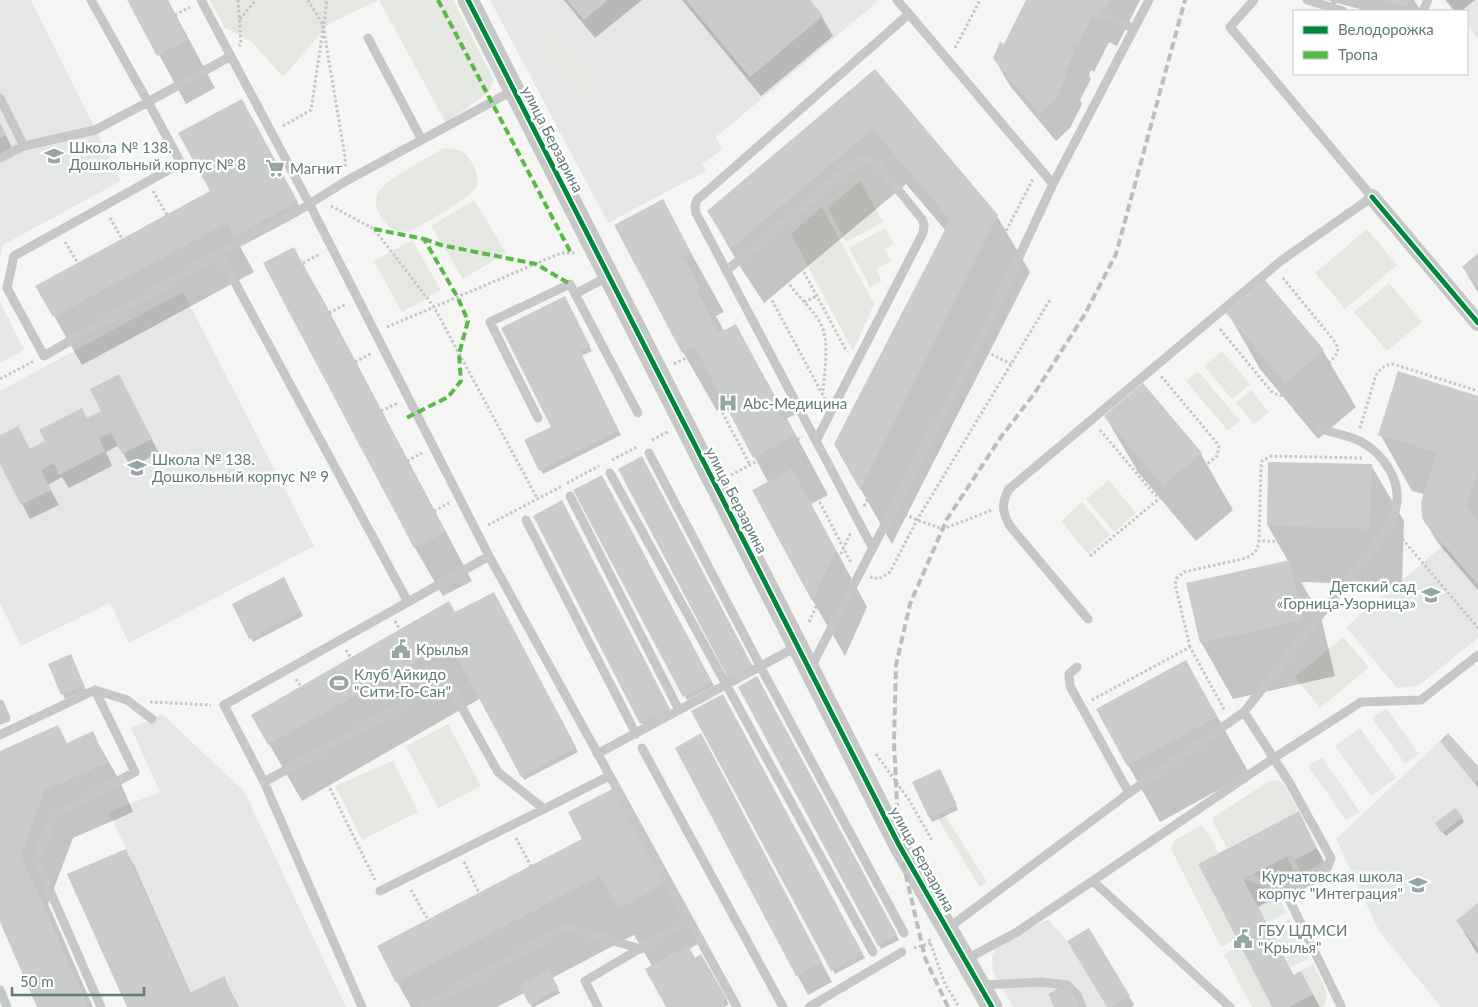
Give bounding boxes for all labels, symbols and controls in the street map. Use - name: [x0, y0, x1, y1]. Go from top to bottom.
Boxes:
- legend: [1293, 10, 1468, 75]
- text: Велодорожка: [1338, 20, 1434, 38]
- text: Тропа: [1338, 45, 1378, 63]
- street label: улица Берзарина: [518, 83, 588, 195]
- place label: Школа № 138. Дошкольный корпус № 8: [69, 138, 246, 173]
- school or university icon: Школа № 138. Дошкольный корпус № 8: [43, 145, 65, 167]
- supermarket icon: Магнит: [264, 157, 286, 179]
- place label: Магнит: [290, 159, 342, 177]
- hospital icon: Abc-Медицина: [717, 392, 739, 414]
- place label: Abc-Медицина: [743, 394, 847, 412]
- street label: улица Берзарина: [702, 444, 772, 556]
- place label: Школа № 138. Дошкольный корпус № 9: [152, 450, 329, 485]
- school or university icon: Школа № 138. Дошкольный корпус № 9: [126, 457, 148, 479]
- place label: Детский сад «Горница-Узорница»: [1277, 577, 1416, 612]
- school or university icon: Детский сад «Горница-Узорница»: [1420, 584, 1442, 606]
- public building icon: Крылья: [390, 638, 412, 660]
- place label: Крылья: [416, 640, 468, 658]
- place label: Клуб Айкидо "Сити-Го-Сан": [354, 665, 451, 700]
- sports icon: Клуб Айкидо "Сити-Го-Сан": [328, 672, 350, 694]
- street label: улица Берзарина: [887, 803, 959, 915]
- place label: Курчатовская школа корпус "Интеграция": [1258, 867, 1403, 902]
- school or university icon: Курчатовская школа корпус "Интеграция": [1407, 874, 1429, 896]
- place label: ГБУ ЦДМСИ "Крылья": [1258, 921, 1347, 956]
- public building icon: ГБУ ЦДМСИ "Крылья": [1232, 928, 1254, 950]
- scale bar: [12, 964, 145, 996]
- text: 50 m: [20, 972, 54, 990]

